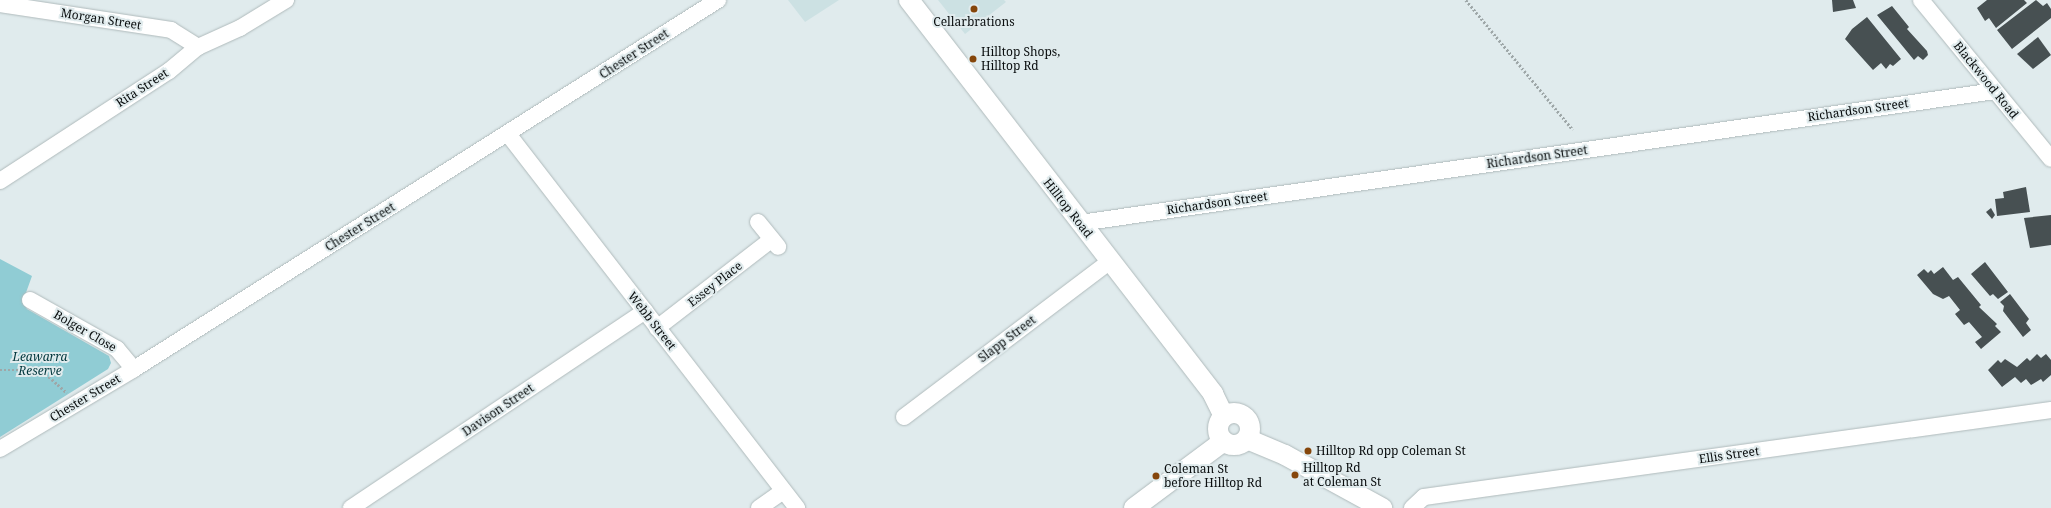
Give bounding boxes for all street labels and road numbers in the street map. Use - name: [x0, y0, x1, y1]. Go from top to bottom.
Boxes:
- street label: Morgan Street: [60, 6, 142, 32]
- street label: Chester Street: [597, 26, 671, 82]
- street label: Blackwood Road: [1951, 39, 2021, 121]
- street label: Rita Street: [113, 66, 171, 110]
- street label: Richardson Street: [1807, 96, 1909, 124]
- street label: Richardson Street: [1486, 143, 1588, 171]
- street label: Hilltop Road: [1040, 175, 1096, 241]
- street label: Richardson Street: [1166, 189, 1268, 217]
- street label: Chester Street: [322, 200, 398, 254]
- street label: Essey Place: [685, 258, 745, 310]
- street label: Webb Street: [625, 289, 679, 353]
- street label: Bolger Close: [51, 307, 119, 355]
- street label: Slapp Street: [975, 313, 1039, 365]
- street label: Chester Street: [47, 371, 123, 425]
- street label: Davison Street: [460, 381, 536, 439]
- street label: Ellis Street: [1698, 444, 1760, 466]

